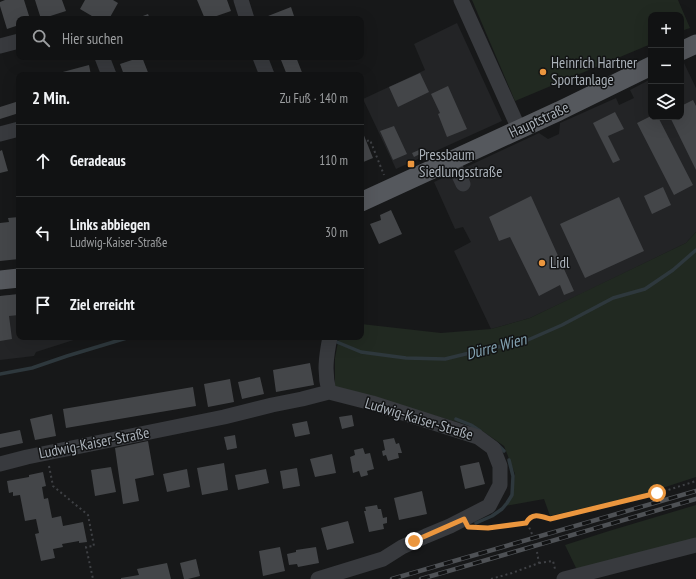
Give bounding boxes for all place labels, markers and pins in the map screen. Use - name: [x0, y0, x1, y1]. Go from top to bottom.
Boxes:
- place label: Heinrich Hartner Sportanlage: [551, 53, 638, 89]
- marker: Heinrich Hartner Sportanlage: [538, 67, 548, 77]
- place label: Pressbaum Siedlungsstraße: [419, 145, 502, 181]
- marker: Pressbaum Siedlungsstraße: [406, 159, 416, 169]
- place label: Lidl: [550, 253, 570, 272]
- marker: Lidl: [537, 258, 547, 268]

